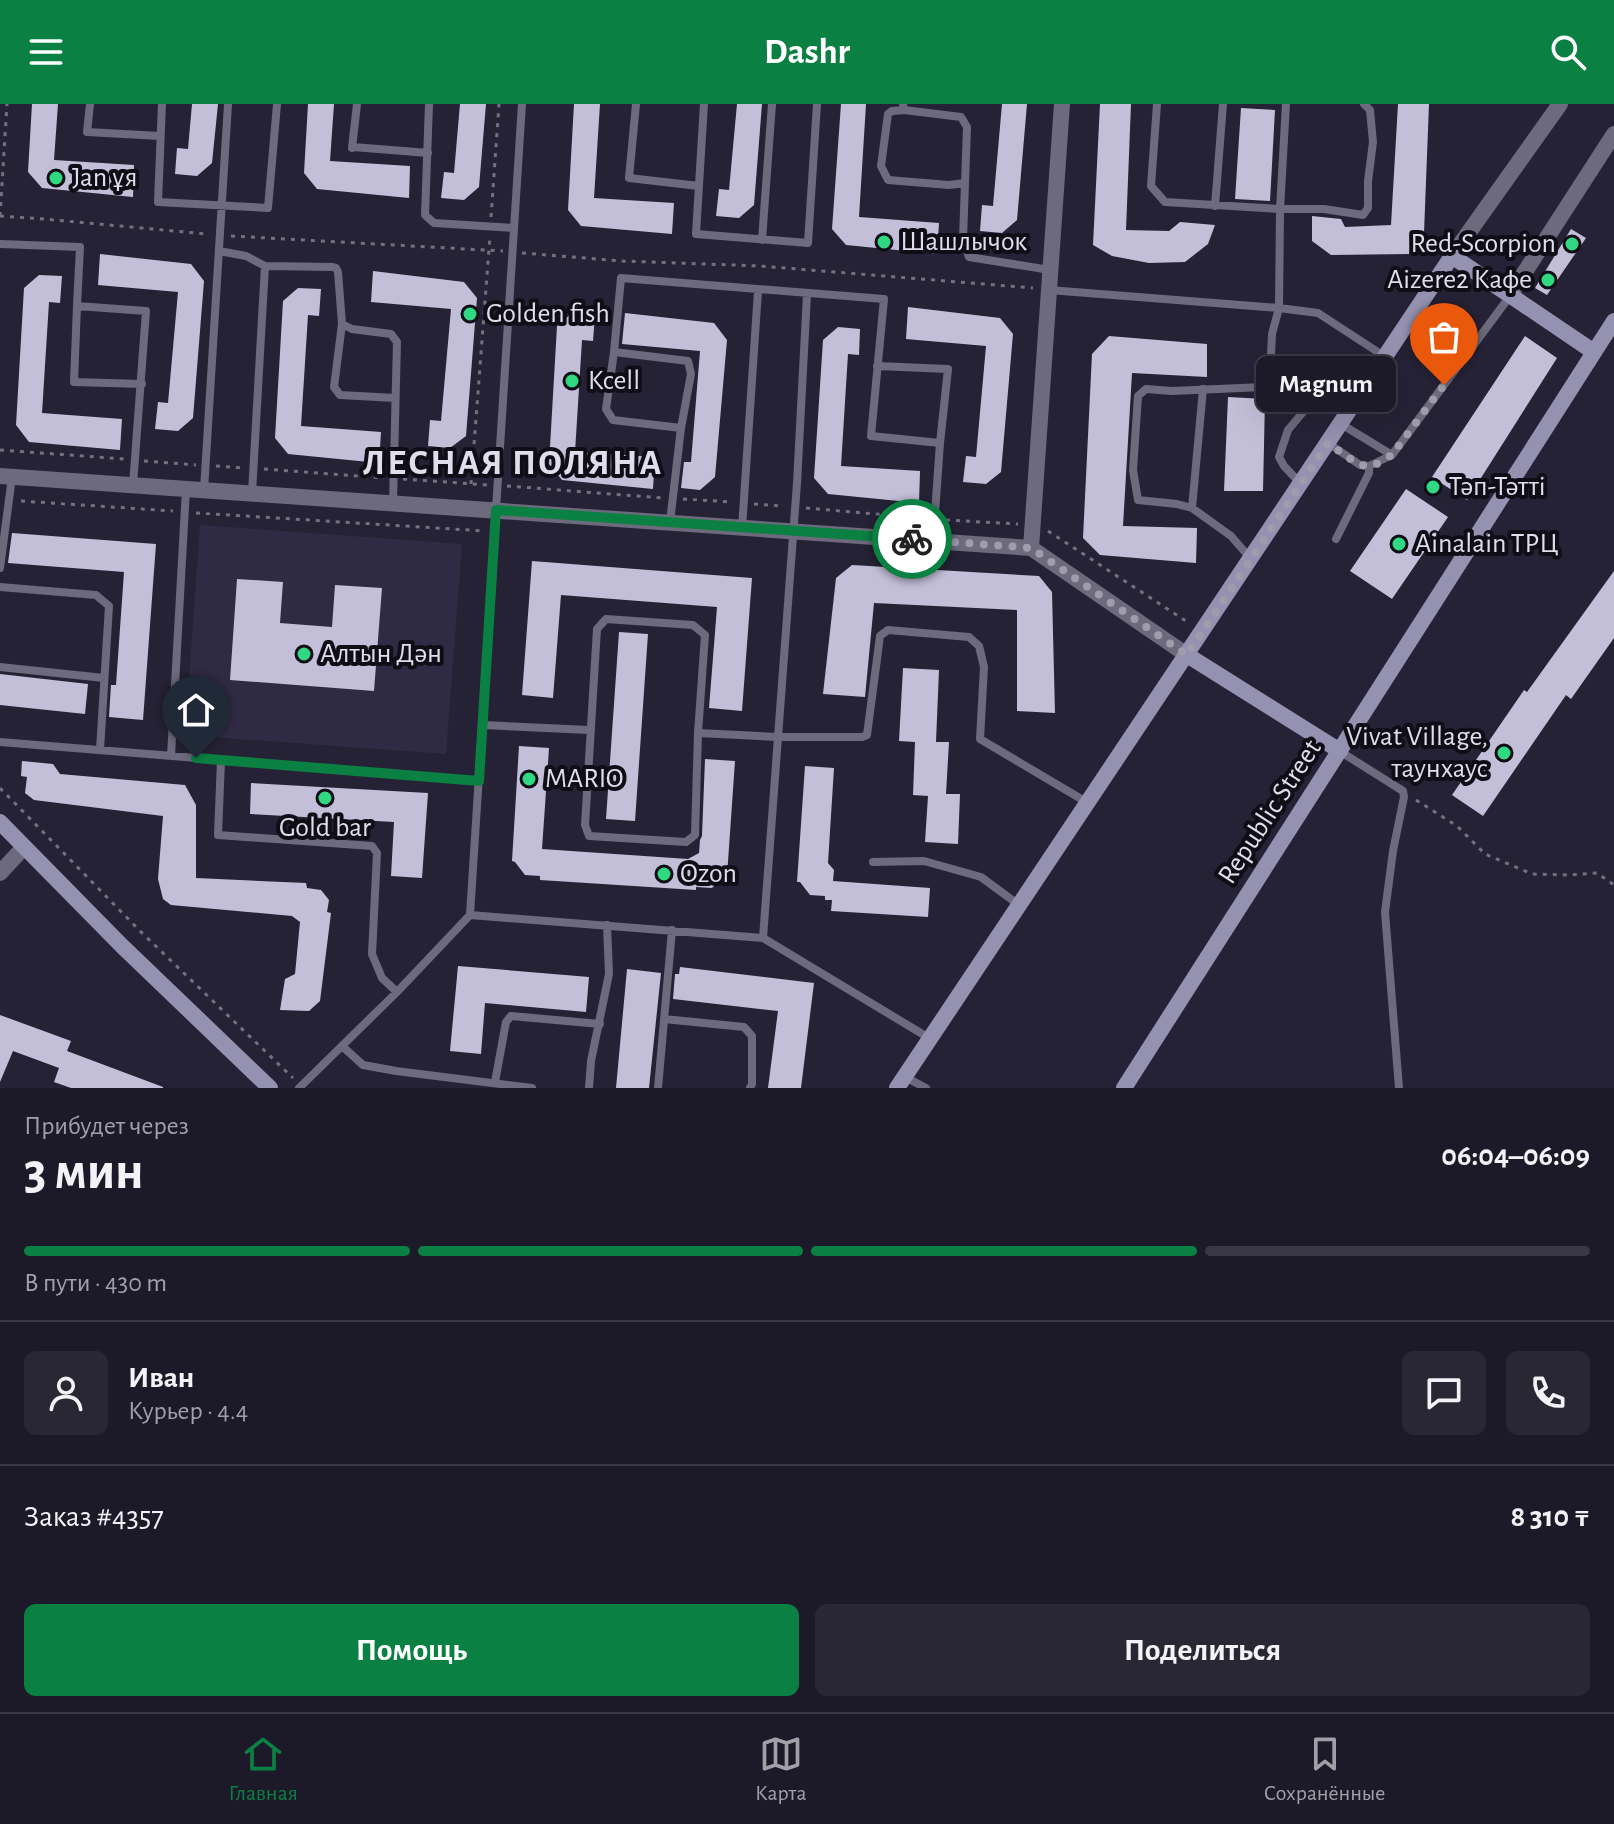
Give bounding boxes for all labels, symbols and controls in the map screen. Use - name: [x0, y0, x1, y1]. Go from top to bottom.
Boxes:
- icon: menu: [24, 30, 68, 74]
- icon: search: [1546, 30, 1590, 74]
- text: Dashr: [764, 34, 850, 70]
- place label: Jan ұя: [72, 164, 137, 192]
- marker: Jan ұя: [47, 169, 65, 187]
- place label: Шашлычок: [900, 228, 1027, 256]
- place label: Red-Scorpion: [1411, 230, 1556, 258]
- marker: Шашлычок: [875, 233, 893, 251]
- marker: Red-Scorpion: [1563, 235, 1581, 253]
- place label: Aizere2 Кафе: [1387, 266, 1532, 294]
- marker: Aizere2 Кафе: [1539, 271, 1557, 289]
- place label: Golden fish: [486, 300, 610, 328]
- pin: [1410, 303, 1478, 385]
- marker: Golden fish: [461, 305, 479, 323]
- icon: bag: [1422, 315, 1466, 359]
- callout: Magnum: [1256, 357, 1396, 413]
- place label: Kcell: [588, 367, 640, 395]
- text: Magnum: [1279, 371, 1373, 397]
- marker: Kcell: [563, 372, 581, 390]
- district label: ЛЕСНАЯ ПОЛЯНА: [363, 445, 663, 481]
- place label: Тәп-Тәтті: [1449, 473, 1546, 501]
- marker: Тәп-Тәтті: [1424, 478, 1442, 496]
- courier: [872, 499, 952, 579]
- icon: bike: [890, 517, 934, 561]
- place label: Ainalain ТРЦ: [1415, 530, 1559, 558]
- marker: Ainalain ТРЦ: [1390, 535, 1408, 553]
- place label: Алтын Дән: [320, 640, 442, 668]
- marker: Алтын Дән: [295, 645, 313, 663]
- pin: [162, 676, 230, 758]
- icon: home: [174, 688, 218, 732]
- place label: Vivat Village, таунхаус: [1346, 723, 1488, 783]
- street label: Republic Street: [1213, 735, 1327, 889]
- marker: Vivat Village, таунхаус: [1495, 744, 1513, 762]
- place label: MARIO: [545, 765, 624, 793]
- marker: MARIO: [520, 770, 538, 788]
- marker: Gold bar: [316, 789, 334, 807]
- place label: Gold bar: [279, 814, 371, 842]
- place label: Ozon: [680, 860, 737, 888]
- marker: Ozon: [655, 865, 673, 883]
- text: Прибудет через: [24, 1113, 189, 1139]
- text: 06:04–06:09: [1441, 1141, 1590, 1171]
- text: 3 мин: [24, 1146, 144, 1198]
- text: В пути · 430 m: [24, 1270, 167, 1296]
- button: person: [24, 1351, 108, 1435]
- button: chat: [1402, 1351, 1486, 1435]
- button: phone: [1506, 1351, 1590, 1435]
- text: Иван: [128, 1363, 194, 1393]
- text: Курьер · 4.4: [128, 1398, 248, 1424]
- text: Заказ #4357: [24, 1502, 164, 1532]
- text: 8 310 ₸: [1510, 1502, 1590, 1532]
- button: Помощь: [24, 1604, 799, 1696]
- button: Поделиться: [815, 1604, 1590, 1696]
- tab: Главная: [229, 1732, 298, 1806]
- tab: Карта: [755, 1732, 807, 1806]
- tab: Сохранённые: [1264, 1732, 1385, 1806]

